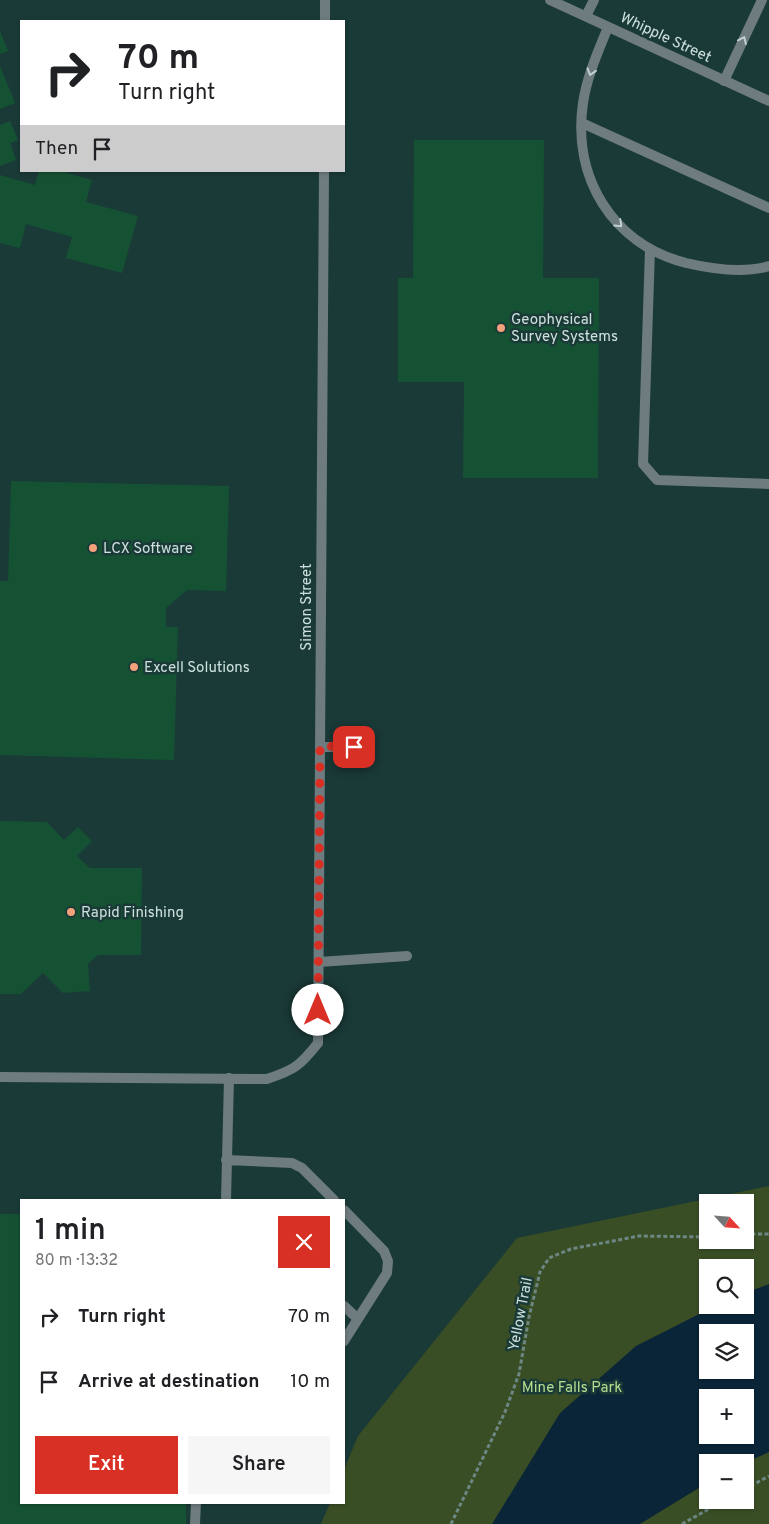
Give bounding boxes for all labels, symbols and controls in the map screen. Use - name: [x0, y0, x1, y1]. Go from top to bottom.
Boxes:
- street label: Whipple Street: [617, 9, 714, 68]
- one-way arrow: [737, 36, 747, 45]
- text: 70 m: [118, 37, 199, 81]
- icon: right: [35, 40, 100, 105]
- one-way arrow: [586, 68, 596, 76]
- text: Turn right: [118, 80, 215, 107]
- icon: arrive: [88, 135, 116, 163]
- text: Then: [35, 137, 78, 161]
- one-way arrow: [613, 218, 622, 227]
- place label: Geophysical Survey Systems: [511, 311, 618, 347]
- marker: Geophysical Survey Systems: [495, 322, 507, 334]
- place label: LCX Software: [103, 540, 193, 559]
- marker: LCX Software: [87, 542, 99, 554]
- street label: Simon Street: [298, 563, 317, 651]
- place label: Excell Solutions: [144, 659, 250, 678]
- marker: Excell Solutions: [128, 661, 140, 673]
- pin: [333, 726, 375, 768]
- icon: arrive: [340, 733, 368, 761]
- place label: Rapid Finishing: [81, 904, 184, 923]
- marker: Rapid Finishing: [65, 906, 77, 918]
- position arrow: [291, 983, 343, 1035]
- north arrow: [699, 1194, 754, 1249]
- map controls: [699, 1194, 754, 1509]
- text: 1 min: [35, 1213, 106, 1250]
- button: close: [278, 1216, 330, 1268]
- text: 80 m · 13:32: [35, 1251, 118, 1271]
- button: search: [699, 1259, 754, 1314]
- street label: Yellow Trail: [505, 1276, 538, 1353]
- icon: right: [35, 1303, 63, 1331]
- text: Turn right: [78, 1305, 166, 1329]
- text: 70 m: [288, 1305, 330, 1329]
- button: layers: [699, 1324, 754, 1379]
- icon: arrive: [35, 1368, 63, 1396]
- text: Arrive at destination: [78, 1370, 259, 1394]
- text: 10 m: [290, 1370, 330, 1394]
- park label: Mine Falls Park: [522, 1379, 622, 1398]
- button: +: [699, 1389, 754, 1444]
- button: Exit: [35, 1436, 178, 1494]
- button: Share: [188, 1436, 330, 1494]
- button: −: [699, 1454, 754, 1509]

